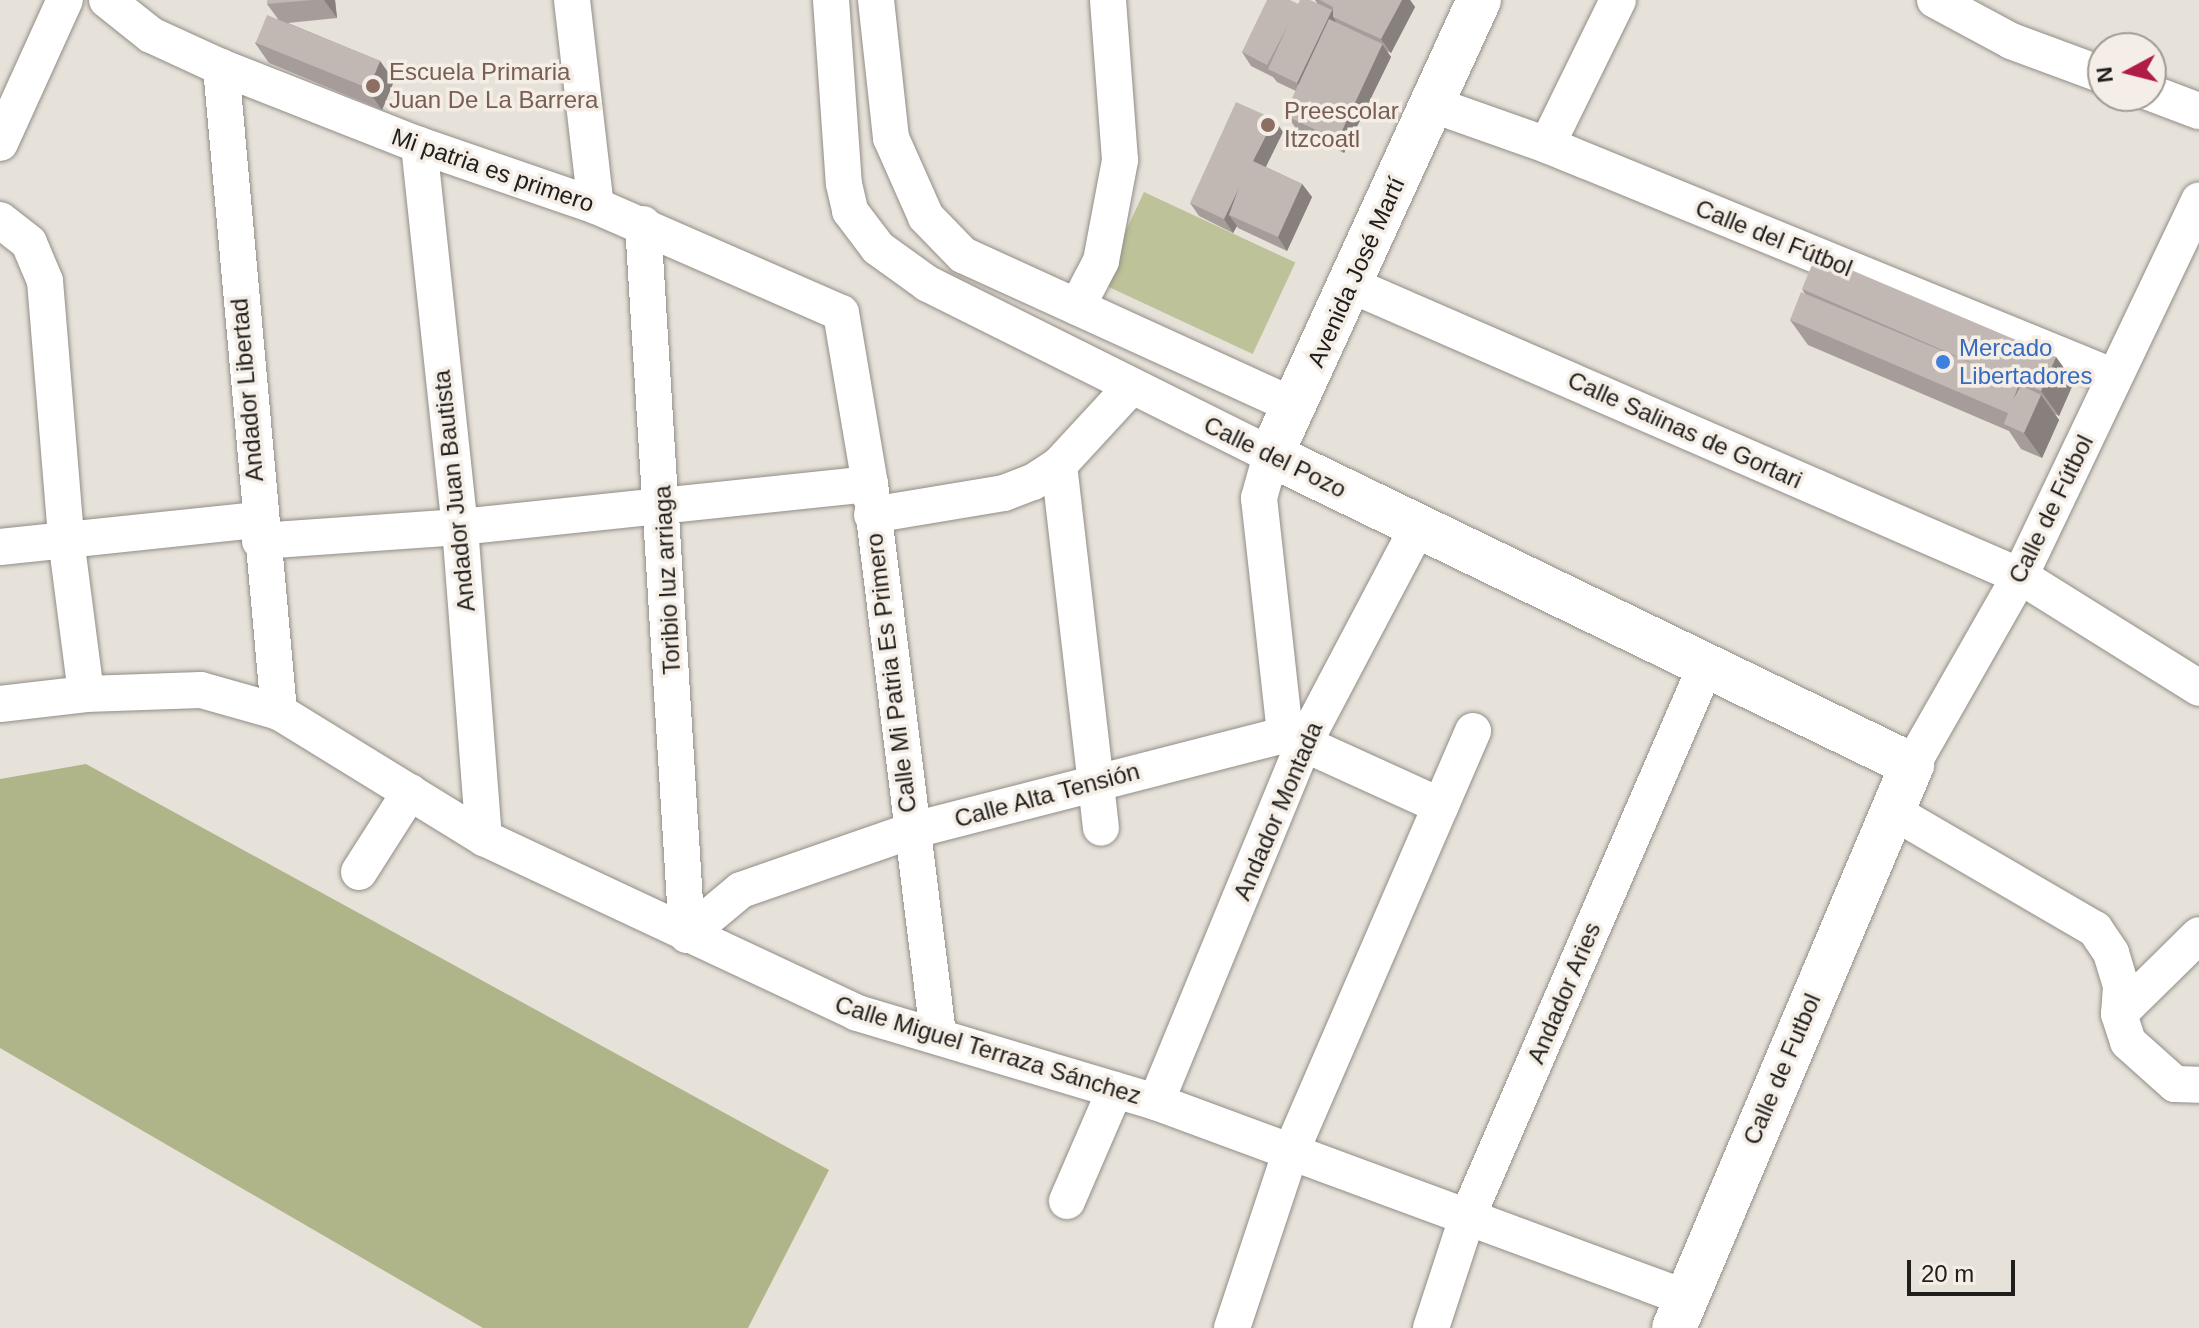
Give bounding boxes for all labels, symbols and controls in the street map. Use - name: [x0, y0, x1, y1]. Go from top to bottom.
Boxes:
- north arrow: [2087, 32, 2167, 112]
- place label: Escuela Primaria Juan De La Barrera: [389, 58, 598, 114]
- text: N: [2091, 65, 2118, 84]
- marker: Escuela Primaria Juan De La Barrera: [364, 77, 382, 95]
- place label: Preescolar Itzcoatl: [1284, 97, 1399, 153]
- marker: Preescolar Itzcoatl: [1259, 116, 1277, 134]
- street label: Mi patria es primero: [388, 122, 598, 218]
- street label: Avenida José Martí: [1301, 173, 1411, 371]
- street label: Calle del Fútbol: [1691, 193, 1857, 283]
- street label: Andador Libertad: [225, 297, 269, 483]
- place label: Mercado Libertadores: [1959, 334, 2092, 390]
- marker: Mercado Libertadores: [1934, 353, 1952, 371]
- street label: Calle Salinas de Gortari: [1563, 365, 1807, 495]
- street label: Andador Juan Bautista: [427, 369, 481, 613]
- street label: Calle del Pozo: [1199, 410, 1351, 504]
- street label: Calle de Fútbol: [2003, 430, 2099, 588]
- street label: Toribio luz arriaga: [648, 485, 686, 675]
- street label: Calle Mi Patria Es Primero: [860, 532, 922, 814]
- street label: Andador Montada: [1227, 718, 1329, 904]
- street label: Calle Alta Tensión: [950, 756, 1144, 834]
- street label: Andador Aries: [1521, 917, 1607, 1069]
- street label: Calle de Futbol: [1737, 989, 1827, 1149]
- street label: Calle Miguel Terraza Sánchez: [831, 990, 1145, 1110]
- scale bar: [1911, 1244, 2019, 1294]
- text: 20 m: [1921, 1260, 1974, 1287]

